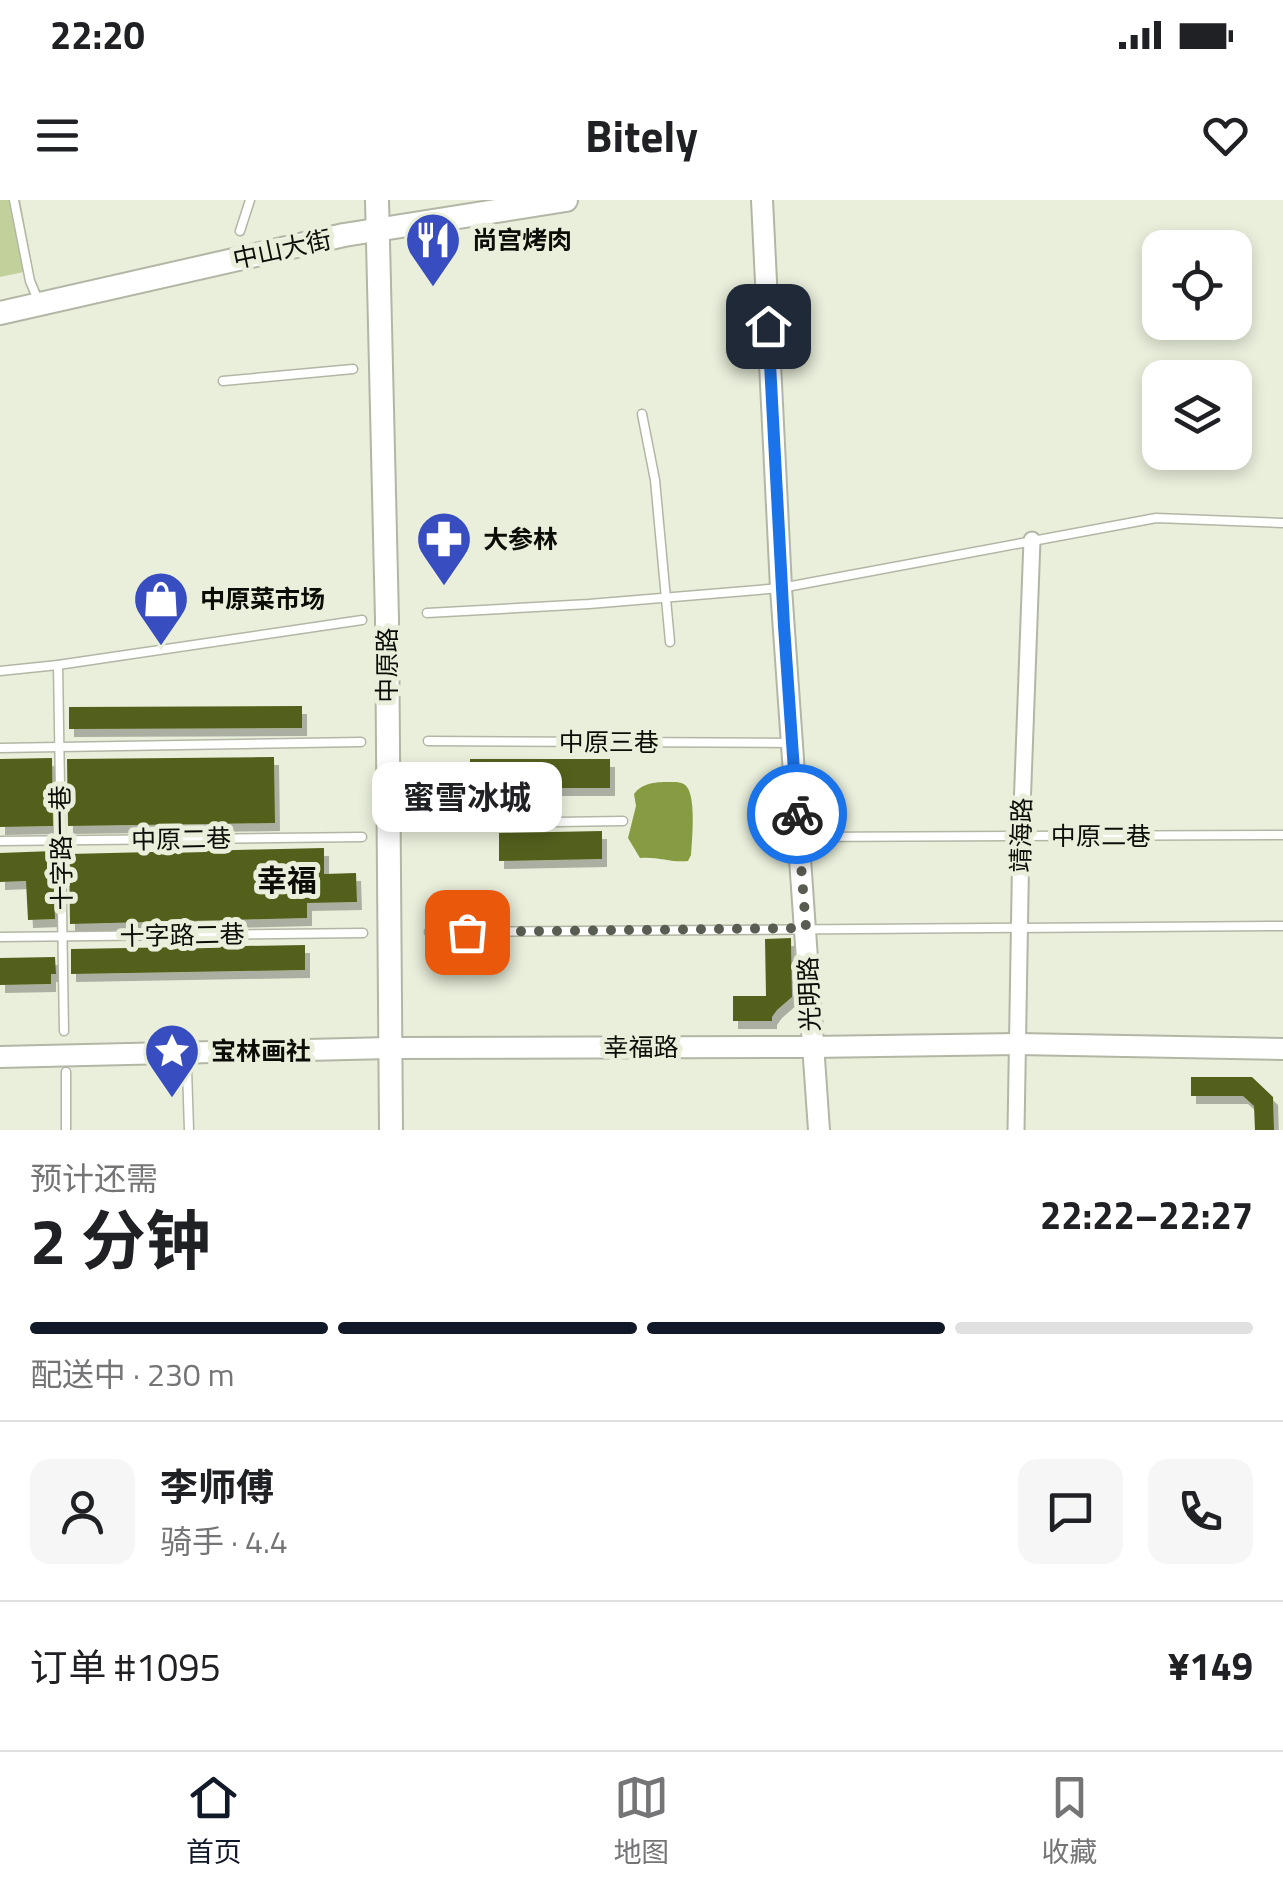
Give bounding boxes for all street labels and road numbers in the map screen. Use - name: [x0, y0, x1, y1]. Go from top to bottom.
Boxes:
- street label: 中山大街: [229, 220, 335, 278]
- street label: 中原路: [368, 627, 406, 703]
- street label: 中原三巷: [559, 723, 659, 761]
- street label: 十字路一巷: [41, 785, 81, 911]
- street label: 靖海路: [1001, 797, 1041, 873]
- street label: 中原二巷: [1051, 817, 1151, 855]
- street label: 中原二巷: [131, 819, 231, 859]
- street label: 十字路二巷: [119, 915, 245, 955]
- street label: 光明路: [789, 956, 829, 1032]
- street label: 幸福路: [603, 1028, 679, 1066]

